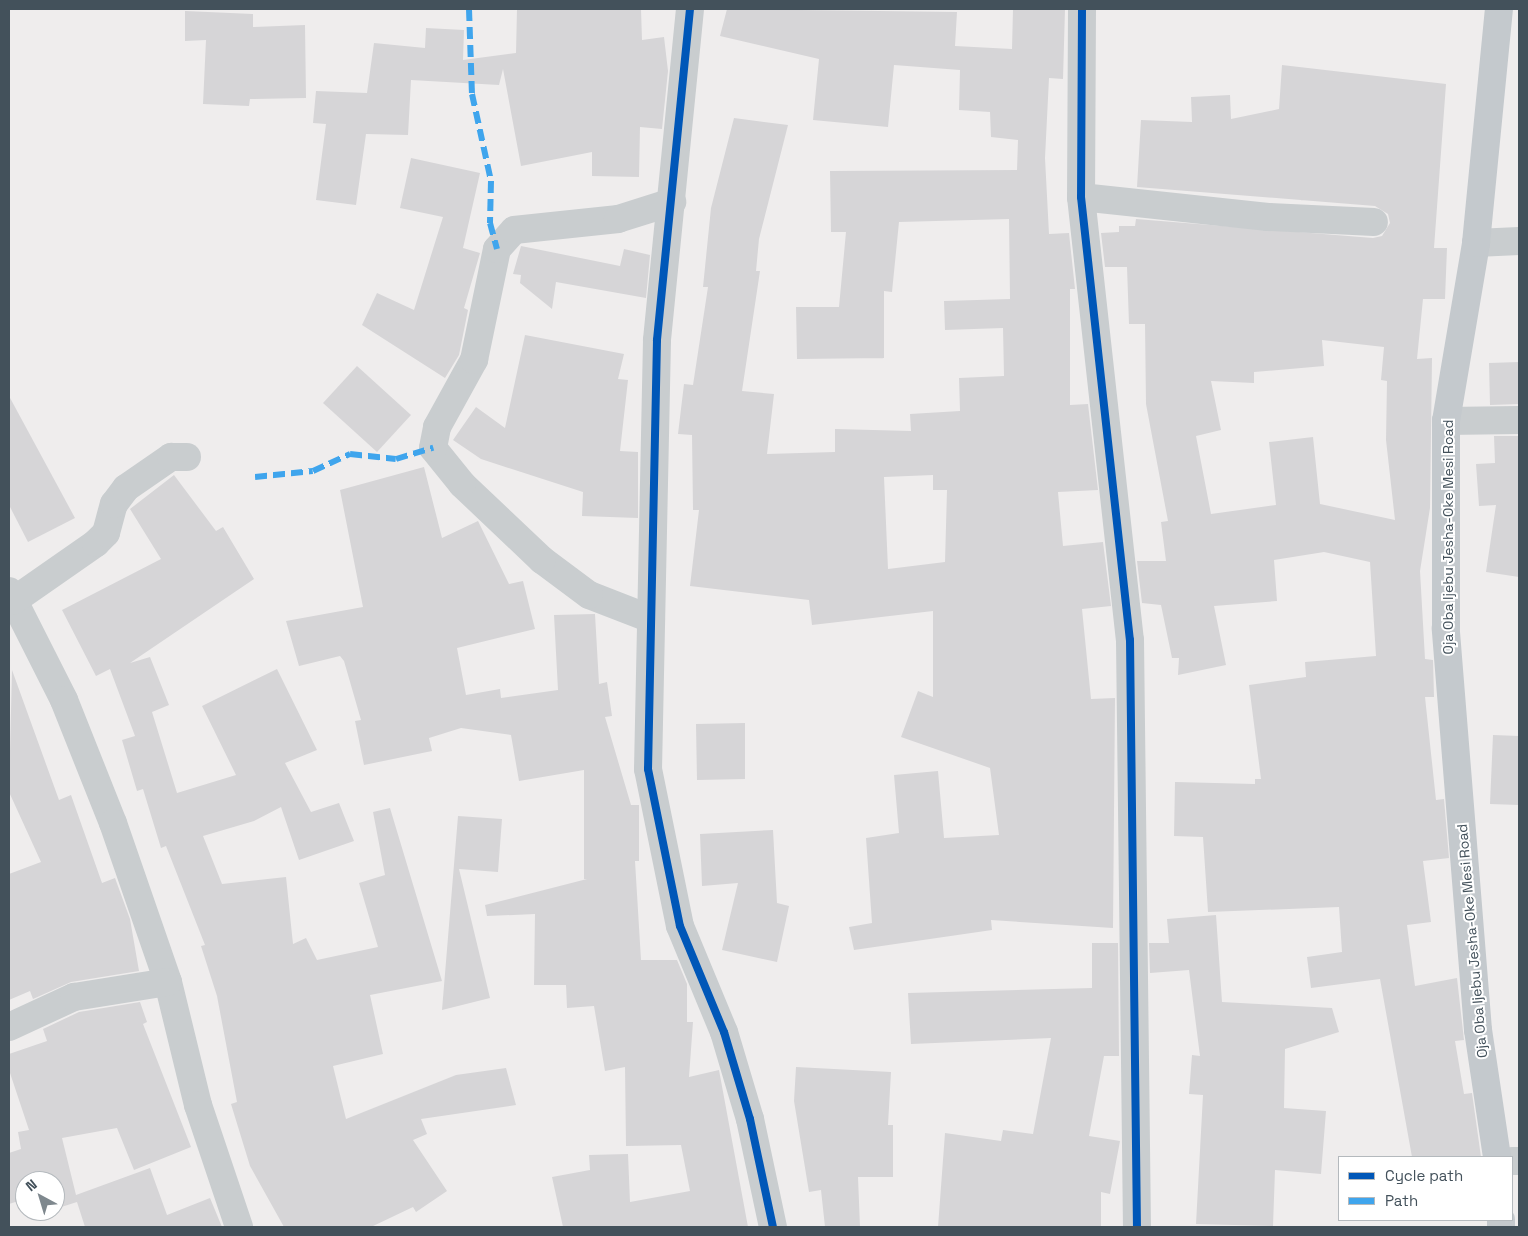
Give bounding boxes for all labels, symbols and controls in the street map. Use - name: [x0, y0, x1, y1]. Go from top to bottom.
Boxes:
- street label: Oja Oba Ijebu Jesha-Oke Mesi Road: [1440, 420, 1456, 654]
- street label: Oja Oba Ijebu Jesha-Oke Mesi Road: [1453, 823, 1491, 1059]
- legend: [1338, 1156, 1513, 1221]
- text: Cycle path: [1385, 1166, 1463, 1185]
- north arrow: [15, 1171, 65, 1221]
- text: N: [22, 1175, 40, 1195]
- text: Path: [1385, 1191, 1418, 1210]

